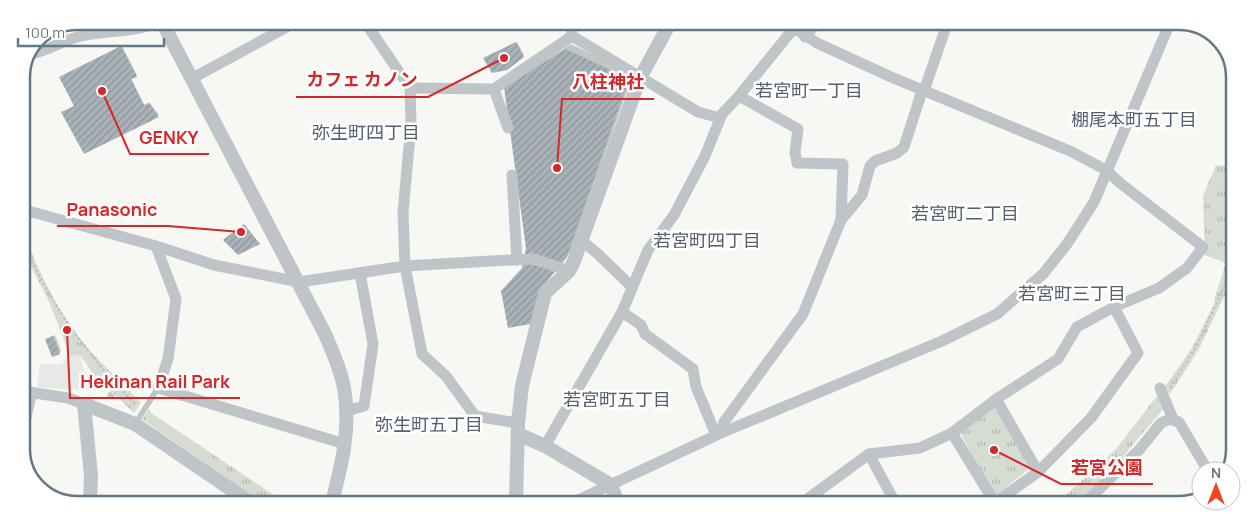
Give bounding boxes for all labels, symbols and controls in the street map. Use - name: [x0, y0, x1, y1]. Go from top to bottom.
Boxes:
- scale bar: [18, 15, 164, 47]
- text: 100 m: [25, 22, 65, 43]
- callout: カフェ カノン: [296, 64, 428, 97]
- callout: 八柱神社: [562, 66, 654, 99]
- text: カフェ カノン: [306, 67, 418, 91]
- text: 八柱神社: [572, 69, 644, 93]
- district label: 若宮町一丁目: [755, 78, 863, 102]
- district label: 棚尾本町五丁目: [1071, 107, 1197, 131]
- district label: 弥生町四丁目: [312, 120, 420, 144]
- callout: GENKY: [130, 121, 209, 154]
- text: GENKY: [139, 125, 199, 149]
- callout: Panasonic: [57, 193, 168, 226]
- text: Panasonic: [67, 197, 157, 221]
- district label: 若宮町二丁目: [911, 201, 1019, 225]
- district label: 若宮町四丁目: [653, 228, 761, 252]
- district label: 若宮町三丁目: [1018, 281, 1126, 305]
- callout: Hekinan Rail Park: [70, 365, 240, 398]
- text: Hekinan Rail Park: [80, 369, 231, 393]
- district label: 若宮町五丁目: [563, 387, 671, 411]
- district label: 弥生町五丁目: [375, 412, 483, 436]
- callout: 若宮公園: [1061, 451, 1153, 484]
- text: 若宮公園: [1071, 455, 1143, 479]
- north arrow: [1191, 461, 1241, 511]
- text: N: [1211, 463, 1221, 482]

